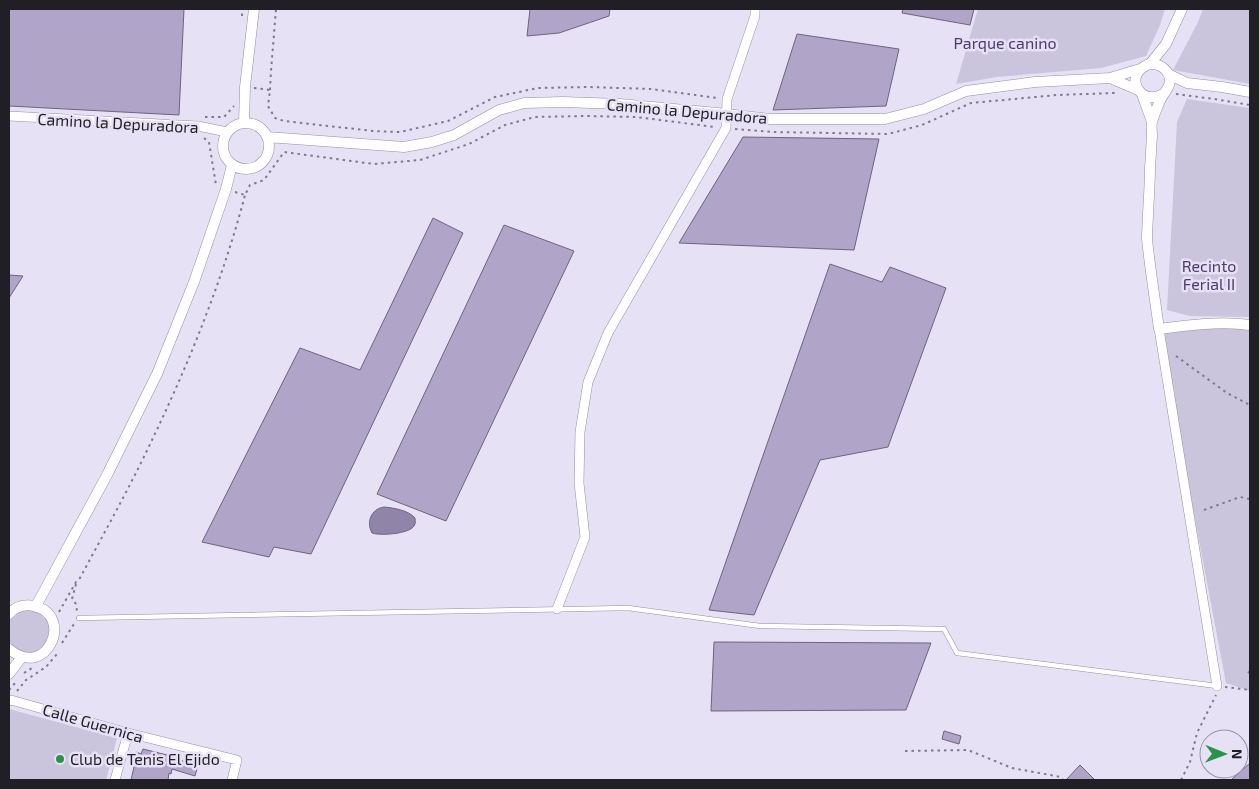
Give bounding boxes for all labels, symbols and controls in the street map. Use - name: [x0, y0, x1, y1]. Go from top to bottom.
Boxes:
- park label: Parque canino: [953, 33, 1057, 52]
- street label: Camino la Depuradora: [606, 94, 768, 127]
- street label: Camino la Depuradora: [37, 109, 199, 136]
- park label: Recinto Ferial II: [1182, 256, 1236, 293]
- street label: Calle Guernica: [41, 699, 146, 746]
- north arrow: [1199, 729, 1249, 779]
- place label: Club de Tenis El Ejido: [70, 749, 220, 769]
- text: N: [1229, 749, 1246, 759]
- marker: Club de Tenis El Ejido: [54, 753, 66, 765]

